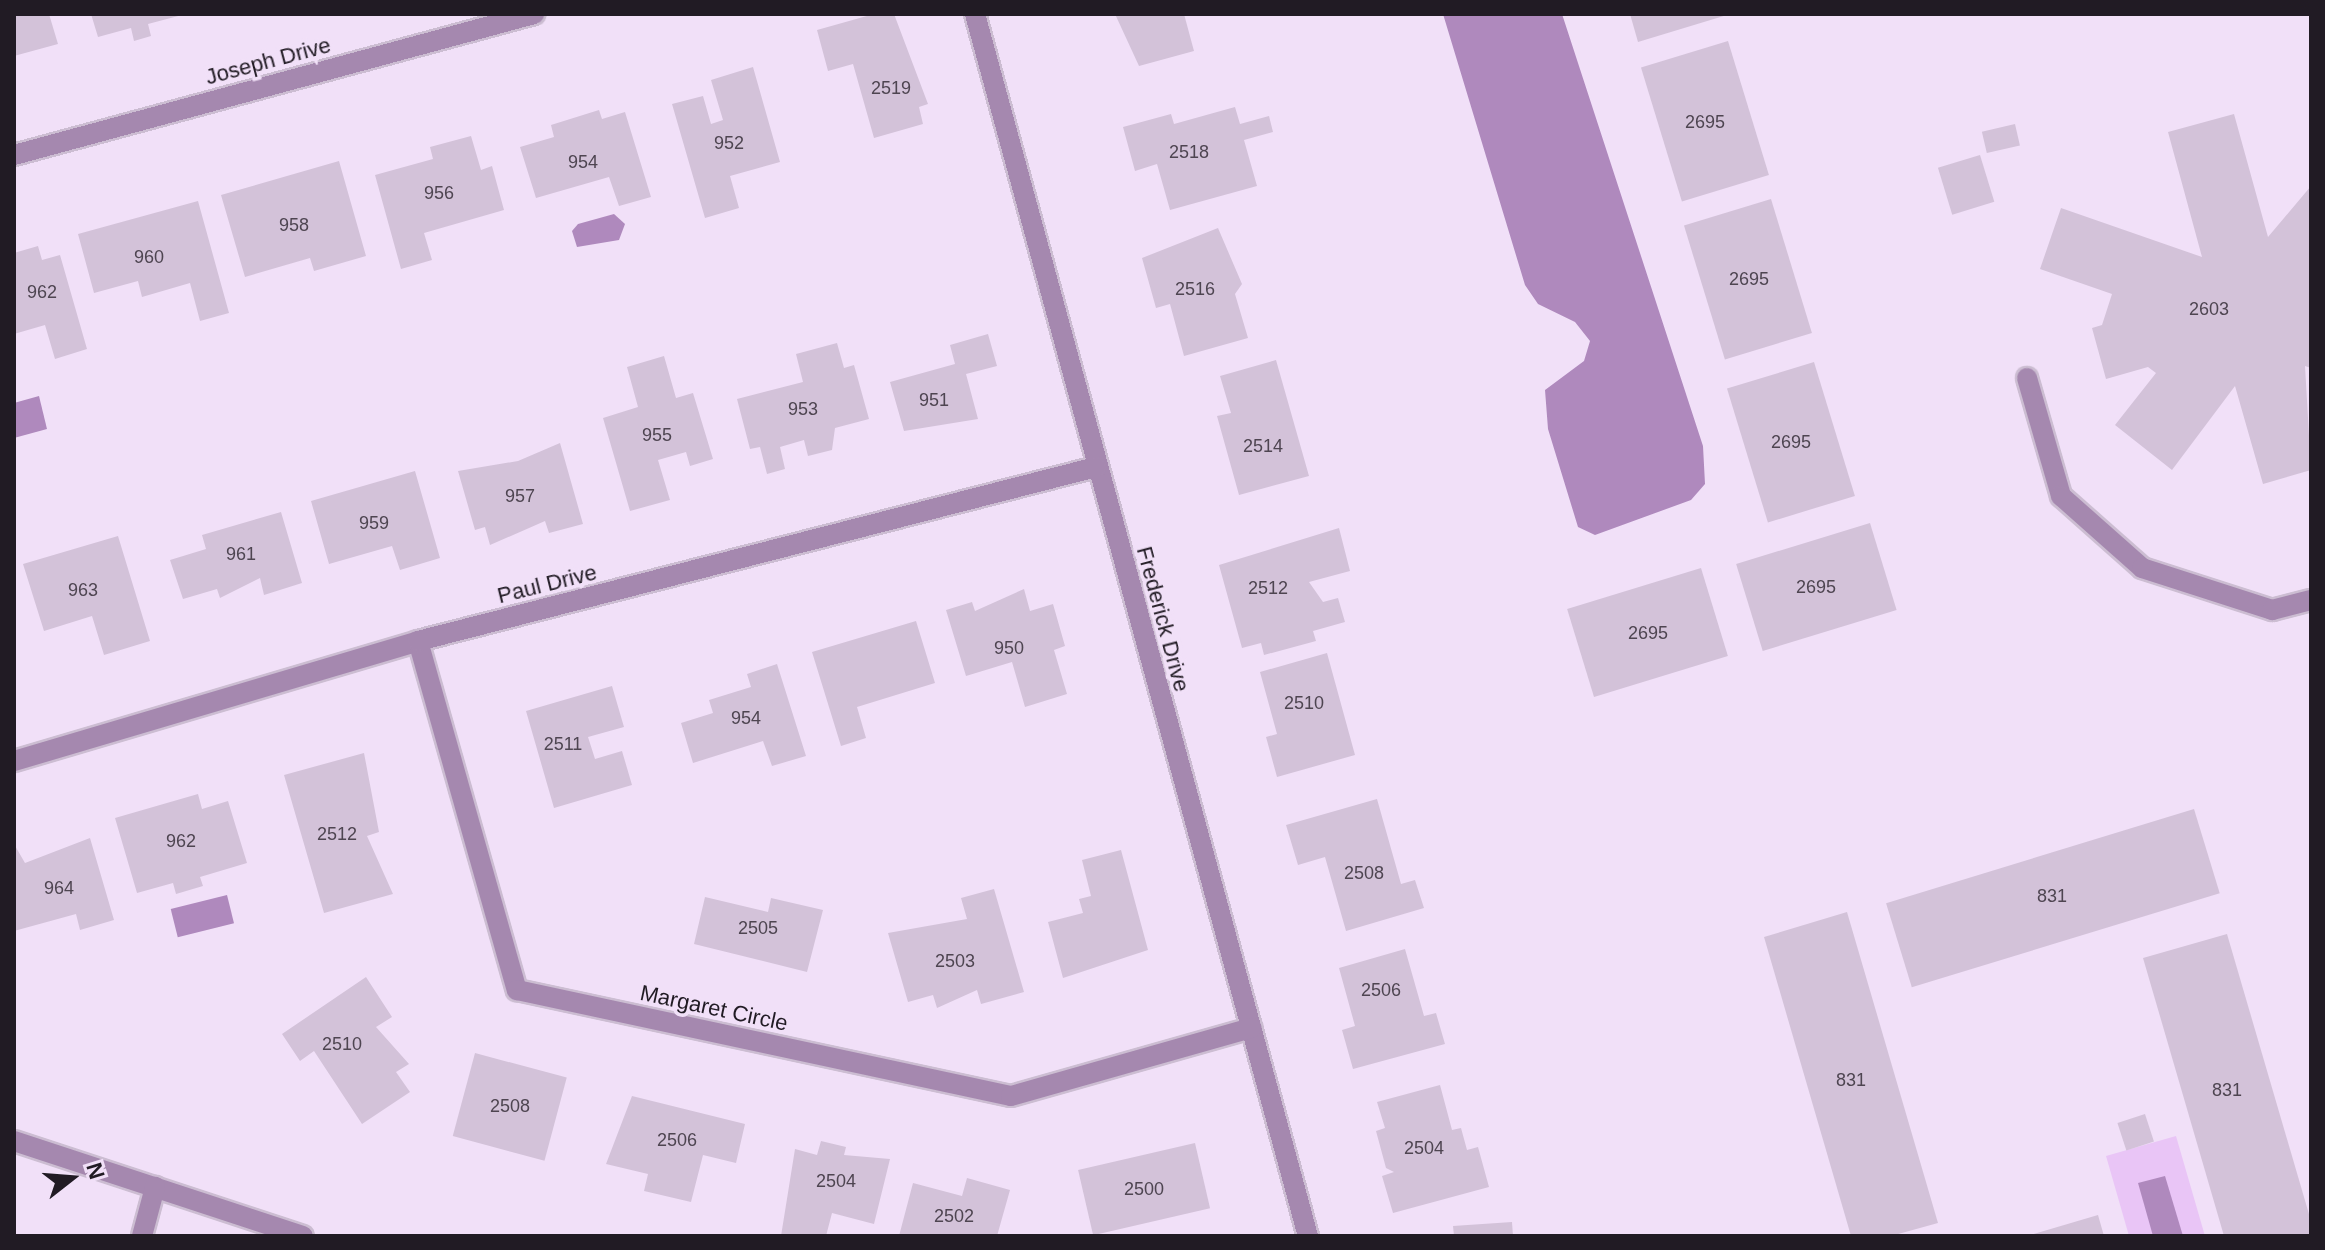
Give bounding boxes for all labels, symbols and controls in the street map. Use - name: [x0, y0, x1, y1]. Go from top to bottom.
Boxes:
- street label: Joseph Drive: [203, 32, 333, 90]
- house number: 2519: [871, 77, 911, 99]
- house number: 2695: [1685, 111, 1725, 133]
- house number: 952: [714, 132, 744, 154]
- house number: 2518: [1169, 141, 1209, 163]
- house number: 954: [568, 151, 598, 173]
- house number: 956: [424, 182, 454, 204]
- house number: 958: [279, 214, 309, 236]
- house number: 960: [134, 246, 164, 268]
- house number: 2695: [1729, 268, 1769, 290]
- house number: 2516: [1175, 278, 1215, 300]
- house number: 962: [27, 281, 57, 303]
- house number: 2603: [2189, 298, 2229, 320]
- house number: 951: [919, 389, 949, 411]
- house number: 953: [788, 398, 818, 420]
- house number: 955: [642, 424, 672, 446]
- house number: 2695: [1771, 431, 1811, 453]
- house number: 2514: [1243, 435, 1283, 457]
- house number: 957: [505, 485, 535, 507]
- house number: 959: [359, 512, 389, 534]
- house number: 961: [226, 543, 256, 565]
- street label: Frederick Drive: [1131, 544, 1195, 694]
- street label: Paul Drive: [495, 559, 599, 609]
- house number: 2695: [1796, 576, 1836, 598]
- house number: 2512: [1248, 577, 1288, 599]
- house number: 963: [68, 579, 98, 601]
- house number: 2695: [1628, 622, 1668, 644]
- house number: 950: [994, 637, 1024, 659]
- house number: 2510: [1284, 692, 1324, 714]
- house number: 954: [731, 707, 761, 729]
- house number: 2511: [544, 733, 582, 755]
- house number: 2512: [317, 823, 357, 845]
- house number: 962: [166, 830, 196, 852]
- house number: 2508: [1344, 862, 1384, 884]
- house number: 964: [44, 877, 74, 899]
- house number: 831: [2037, 885, 2067, 907]
- house number: 2505: [738, 917, 778, 939]
- house number: 2503: [935, 950, 975, 972]
- street label: Margaret Circle: [638, 979, 790, 1037]
- house number: 2506: [1361, 979, 1401, 1001]
- house number: 2510: [322, 1033, 362, 1055]
- house number: 831: [1836, 1069, 1866, 1091]
- house number: 831: [2212, 1079, 2242, 1101]
- house number: 2508: [490, 1095, 530, 1117]
- house number: 2506: [657, 1129, 697, 1151]
- house number: 2504: [1404, 1137, 1444, 1159]
- north arrow: [32, 1138, 112, 1218]
- text: N: [81, 1160, 110, 1182]
- house number: 2504: [816, 1170, 856, 1192]
- house number: 2500: [1124, 1178, 1164, 1200]
- house number: 2502: [934, 1205, 974, 1227]

